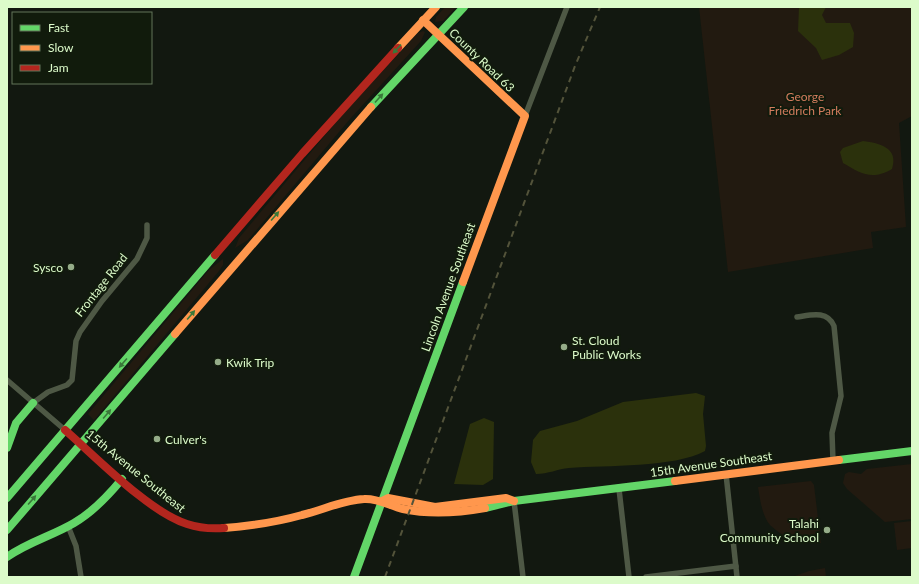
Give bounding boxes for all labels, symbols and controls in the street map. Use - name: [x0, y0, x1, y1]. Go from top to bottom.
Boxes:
- legend: [12, 12, 152, 84]
- text: Fast: [48, 20, 70, 35]
- street label: County Road 63: [446, 25, 518, 95]
- text: Slow: [48, 40, 74, 55]
- one-way arrow: [392, 44, 401, 54]
- text: Jam: [48, 60, 69, 75]
- park label: George Friedrich Park: [769, 89, 842, 118]
- one-way arrow: [374, 92, 383, 103]
- one-way arrow: [271, 211, 280, 221]
- street label: Lincoln Avenue Southeast: [418, 220, 479, 353]
- street label: Frontage Road: [72, 250, 130, 320]
- place label: Sysco: [33, 260, 63, 275]
- marker: Sysco: [66, 262, 76, 272]
- one-way arrow: [186, 310, 195, 320]
- place label: St. Cloud Public Works: [572, 333, 641, 362]
- marker: St. Cloud Public Works: [559, 342, 569, 352]
- place label: Kwik Trip: [226, 355, 275, 370]
- marker: Kwik Trip: [213, 357, 223, 367]
- one-way arrow: [118, 358, 127, 368]
- one-way arrow: [102, 409, 111, 419]
- street label: 15th Avenue Southeast: [83, 426, 189, 516]
- place label: Culver's: [165, 432, 207, 447]
- marker: Culver's: [152, 434, 162, 444]
- street label: 15th Avenue Southeast: [649, 448, 774, 480]
- one-way arrow: [28, 495, 37, 506]
- place label: Talahi Community School: [720, 516, 819, 545]
- marker: Talahi Community School: [822, 525, 832, 535]

